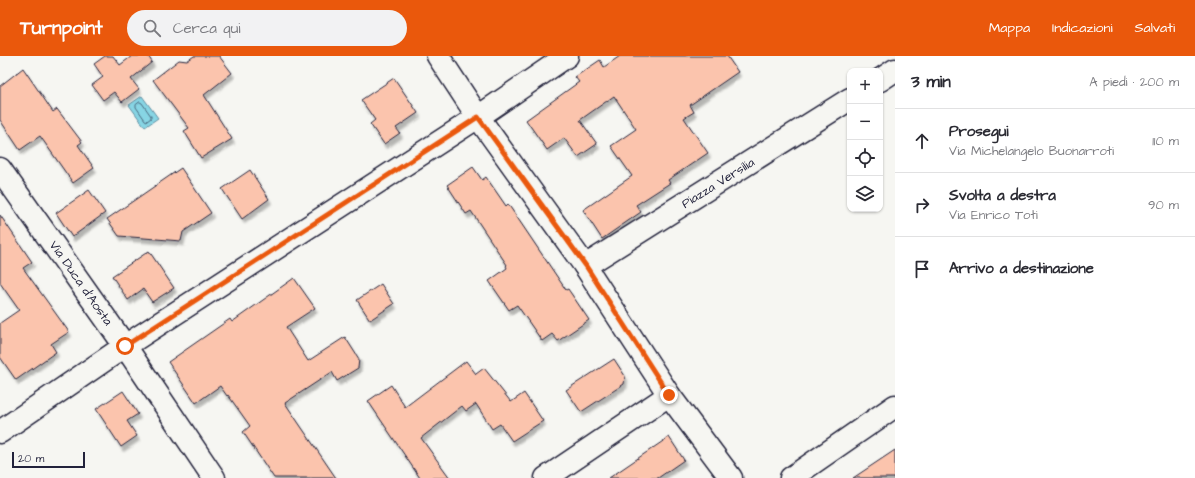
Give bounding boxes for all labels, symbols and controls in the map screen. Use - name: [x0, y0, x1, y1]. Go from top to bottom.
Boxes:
- search box: [127, 10, 407, 46]
- text: Turnpoint: [20, 15, 103, 42]
- icon: search: [141, 17, 163, 39]
- text: Cerca qui: [173, 18, 241, 39]
- text: Mappa: [989, 18, 1030, 38]
- text: Indicazioni: [1052, 18, 1113, 38]
- text: Salvati: [1135, 18, 1175, 38]
- map controls: [847, 68, 883, 212]
- button: +: [847, 68, 883, 104]
- text: 3 min: [911, 70, 951, 94]
- text: A piedi · 200 m: [1089, 73, 1179, 91]
- button: −: [847, 104, 883, 140]
- text: Prosegui: [949, 121, 1009, 142]
- icon: ahead: [911, 130, 933, 152]
- text: 110 m: [1152, 132, 1179, 150]
- button: locate: [847, 140, 883, 176]
- text: Via Michelangelo Buonarroti: [949, 142, 1114, 160]
- street label: Piazza Versilia: [678, 153, 758, 213]
- button: layers: [847, 176, 883, 212]
- text: Svolta a destra: [949, 185, 1056, 206]
- icon: right: [911, 194, 933, 216]
- text: 90 m: [1148, 196, 1179, 214]
- text: Via Enrico Toti: [949, 206, 1038, 224]
- street label: Via Duca d'Aosta: [45, 237, 117, 329]
- icon: arrive: [911, 258, 933, 280]
- text: Arrivo a destinazione: [949, 258, 1094, 279]
- route start: [116, 337, 134, 355]
- route end: [660, 386, 678, 404]
- scale bar: [12, 450, 85, 469]
- text: 20 m: [18, 451, 44, 466]

